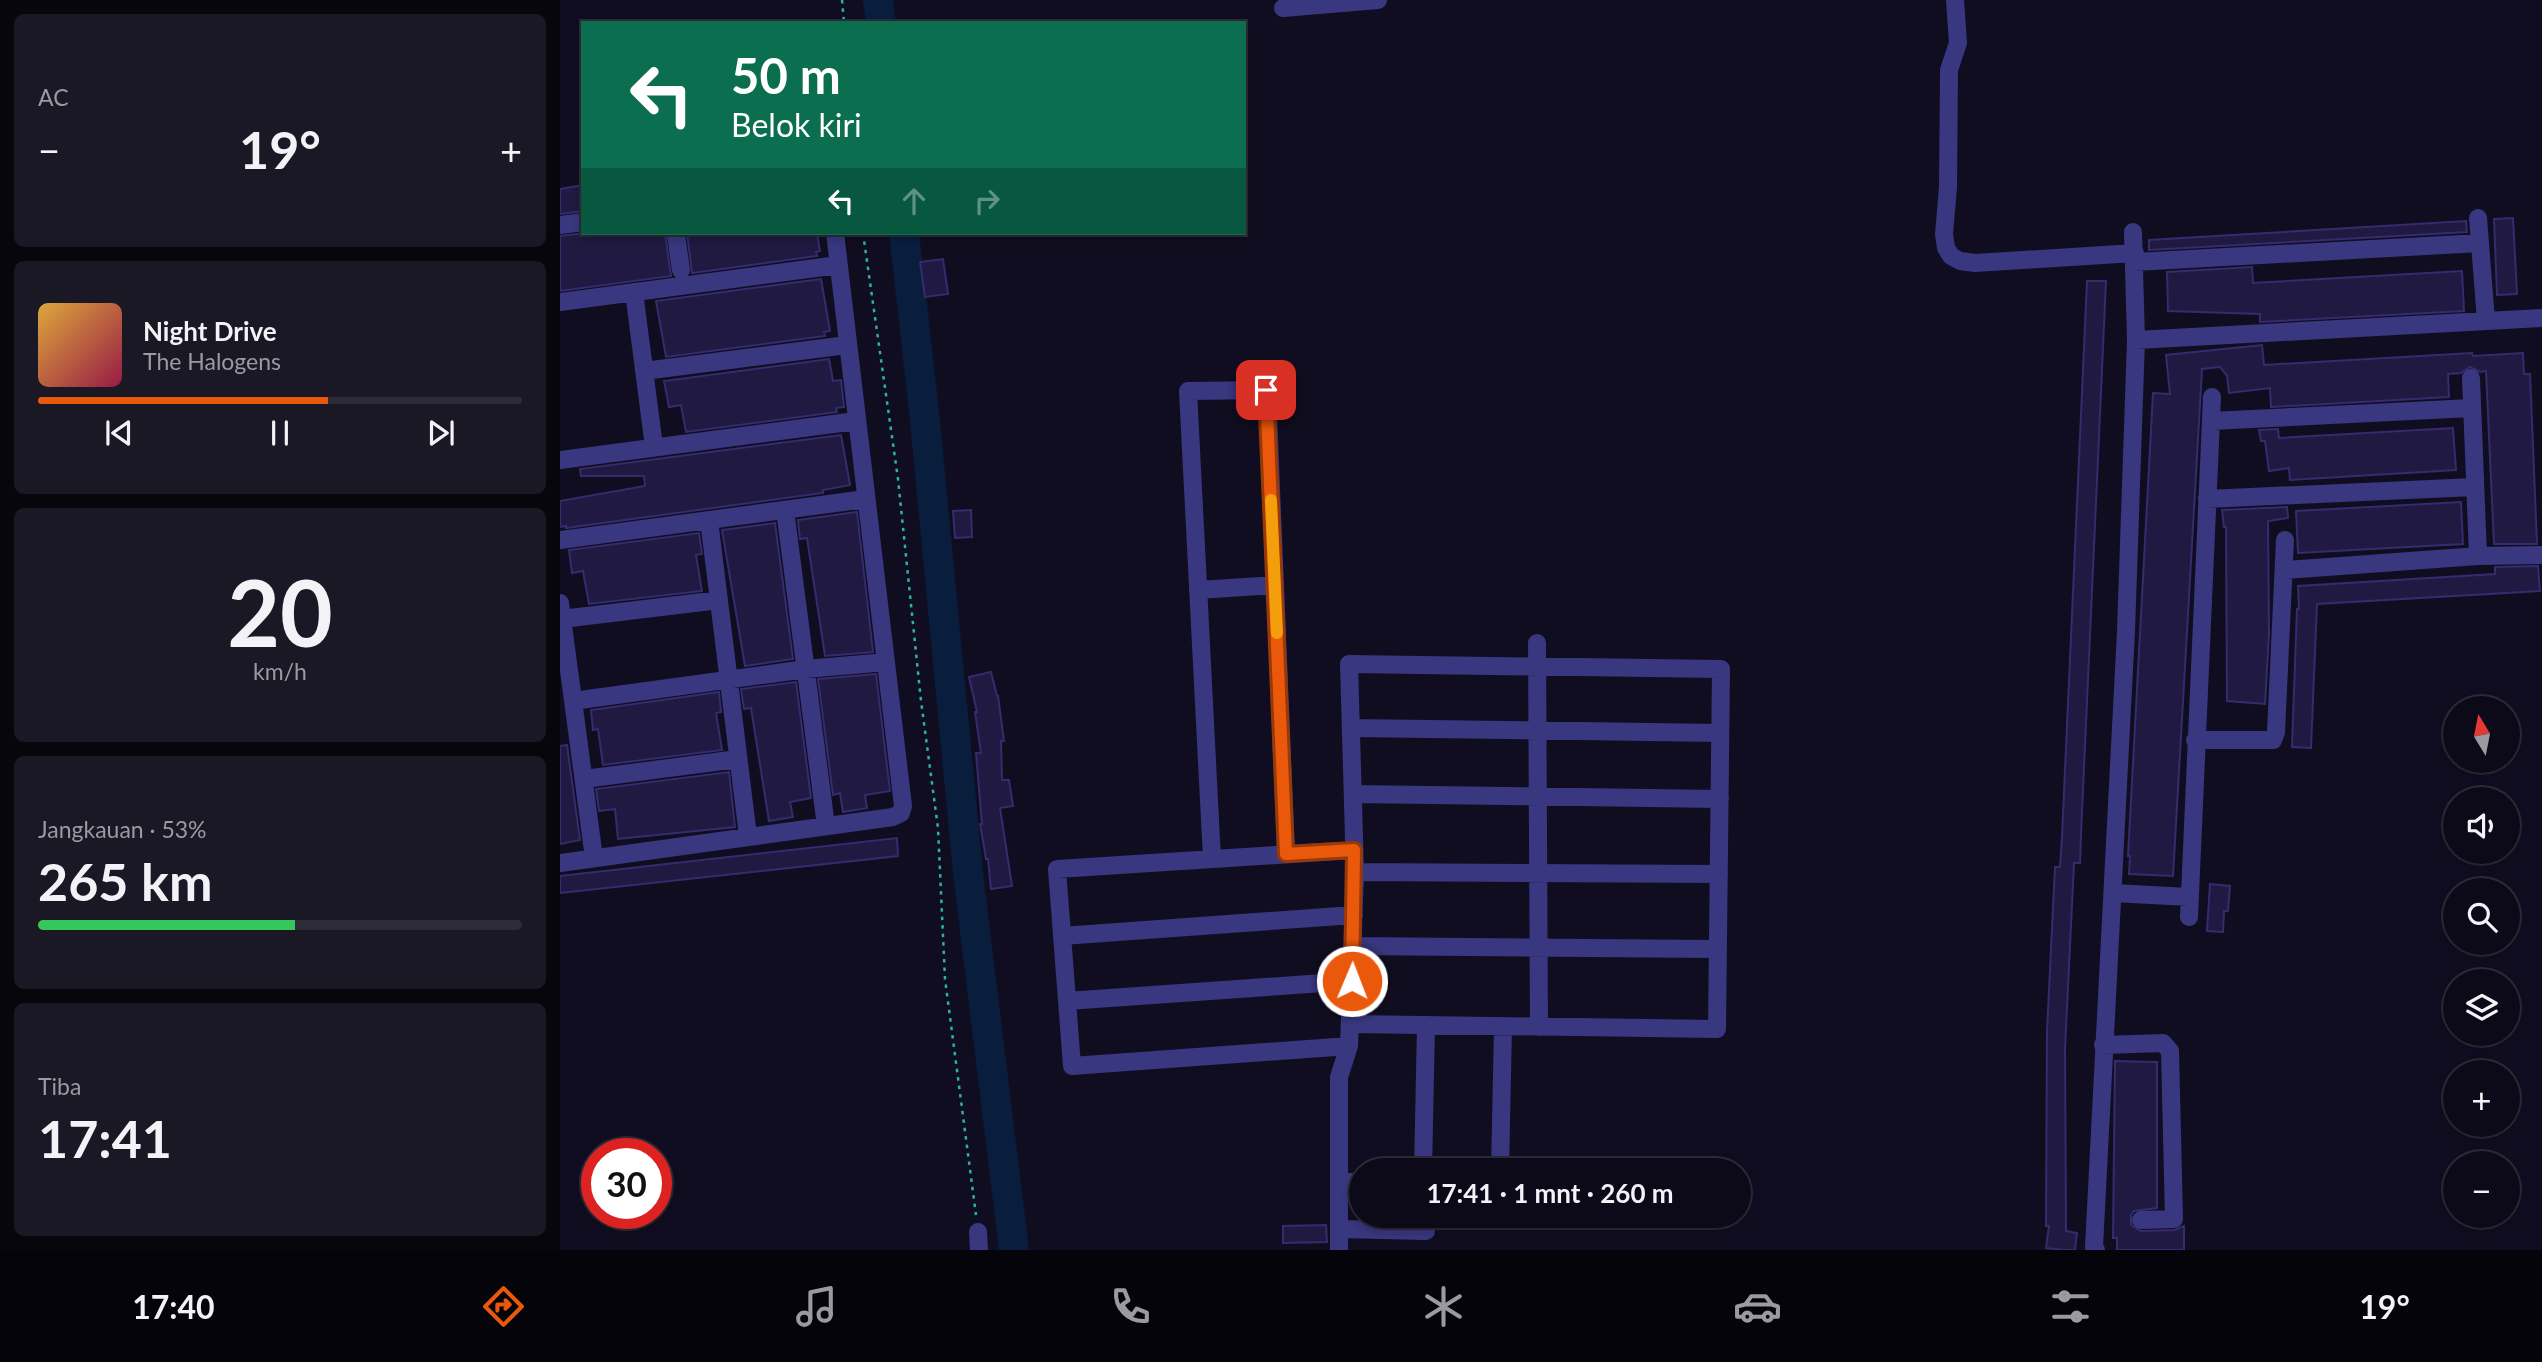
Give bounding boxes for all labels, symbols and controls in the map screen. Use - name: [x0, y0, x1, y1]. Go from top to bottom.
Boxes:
- text: 50 m: [731, 46, 841, 104]
- icon: left: [616, 49, 707, 140]
- text: AC: [38, 83, 69, 111]
- text: Belok kiri: [731, 105, 862, 144]
- text: 19°: [239, 118, 321, 180]
- text: −: [38, 127, 60, 173]
- text: +: [500, 127, 522, 173]
- icon: left: [822, 182, 860, 220]
- icon: ahead: [895, 182, 933, 220]
- icon: right: [968, 182, 1006, 220]
- text: Night Drive: [143, 315, 277, 347]
- text: The Halogens: [143, 347, 281, 375]
- pin: [1236, 360, 1296, 420]
- icon: arrive: [1247, 371, 1285, 409]
- icon: previous: [100, 414, 138, 452]
- icon: pause: [261, 414, 299, 452]
- icon: next: [422, 414, 460, 452]
- text: 20: [227, 557, 333, 666]
- text: km/h: [253, 657, 307, 685]
- north arrow: [2443, 696, 2520, 774]
- map controls: [2443, 696, 2520, 1228]
- button: sound: [2443, 787, 2520, 864]
- text: Jangkauan · 53%: [38, 815, 207, 843]
- text: 265 km: [38, 850, 212, 912]
- button: search: [2443, 878, 2520, 955]
- position arrow: [1315, 944, 1389, 1018]
- button: layers: [2443, 969, 2520, 1046]
- button: +: [2443, 1060, 2520, 1137]
- text: Tiba: [38, 1072, 81, 1100]
- text: 17:41: [38, 1107, 172, 1169]
- speed limit sign: 30: [581, 1138, 672, 1229]
- button: −: [2443, 1151, 2520, 1228]
- text: 17:41 · 1 mnt · 260 m: [1426, 1177, 1674, 1209]
- icon: directions: [479, 1282, 528, 1331]
- icon: music: [792, 1282, 841, 1331]
- icon: phone: [1106, 1282, 1155, 1331]
- icon: climate: [1419, 1282, 1468, 1331]
- icon: car: [1733, 1282, 1782, 1331]
- icon: filters: [2046, 1282, 2095, 1331]
- text: 17:40: [132, 1287, 215, 1326]
- text: 19°: [2359, 1287, 2410, 1326]

